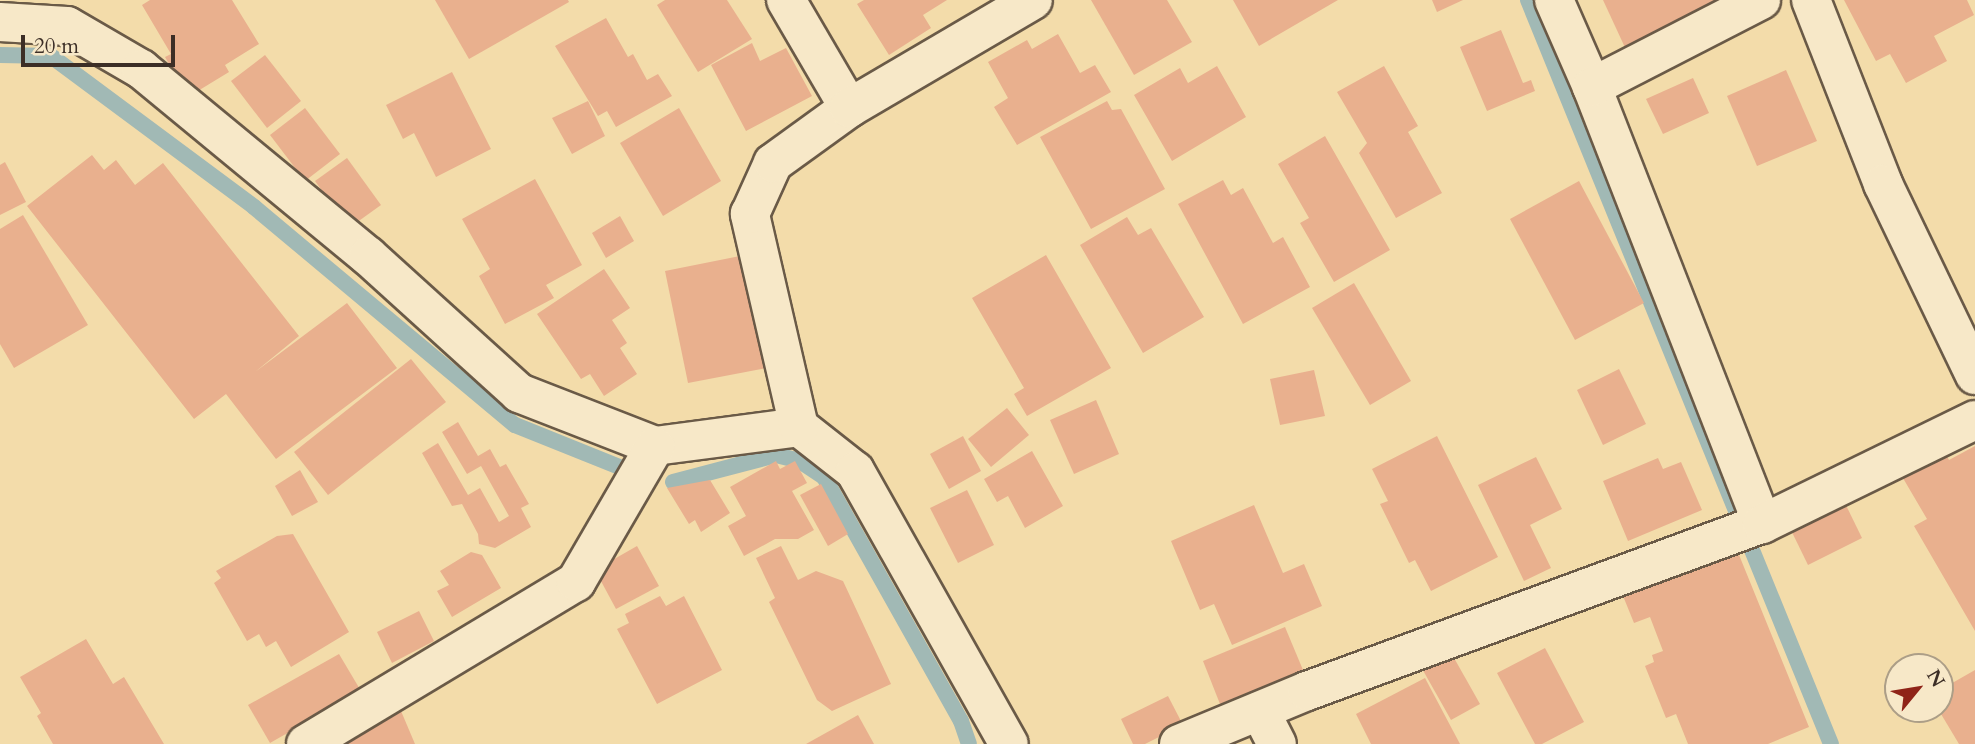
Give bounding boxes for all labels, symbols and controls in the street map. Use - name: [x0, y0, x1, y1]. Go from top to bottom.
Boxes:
- scale bar: [24, 21, 178, 65]
- text: 20 m: [34, 32, 79, 61]
- north arrow: [1884, 653, 1954, 723]
- text: N: [1920, 665, 1951, 692]

